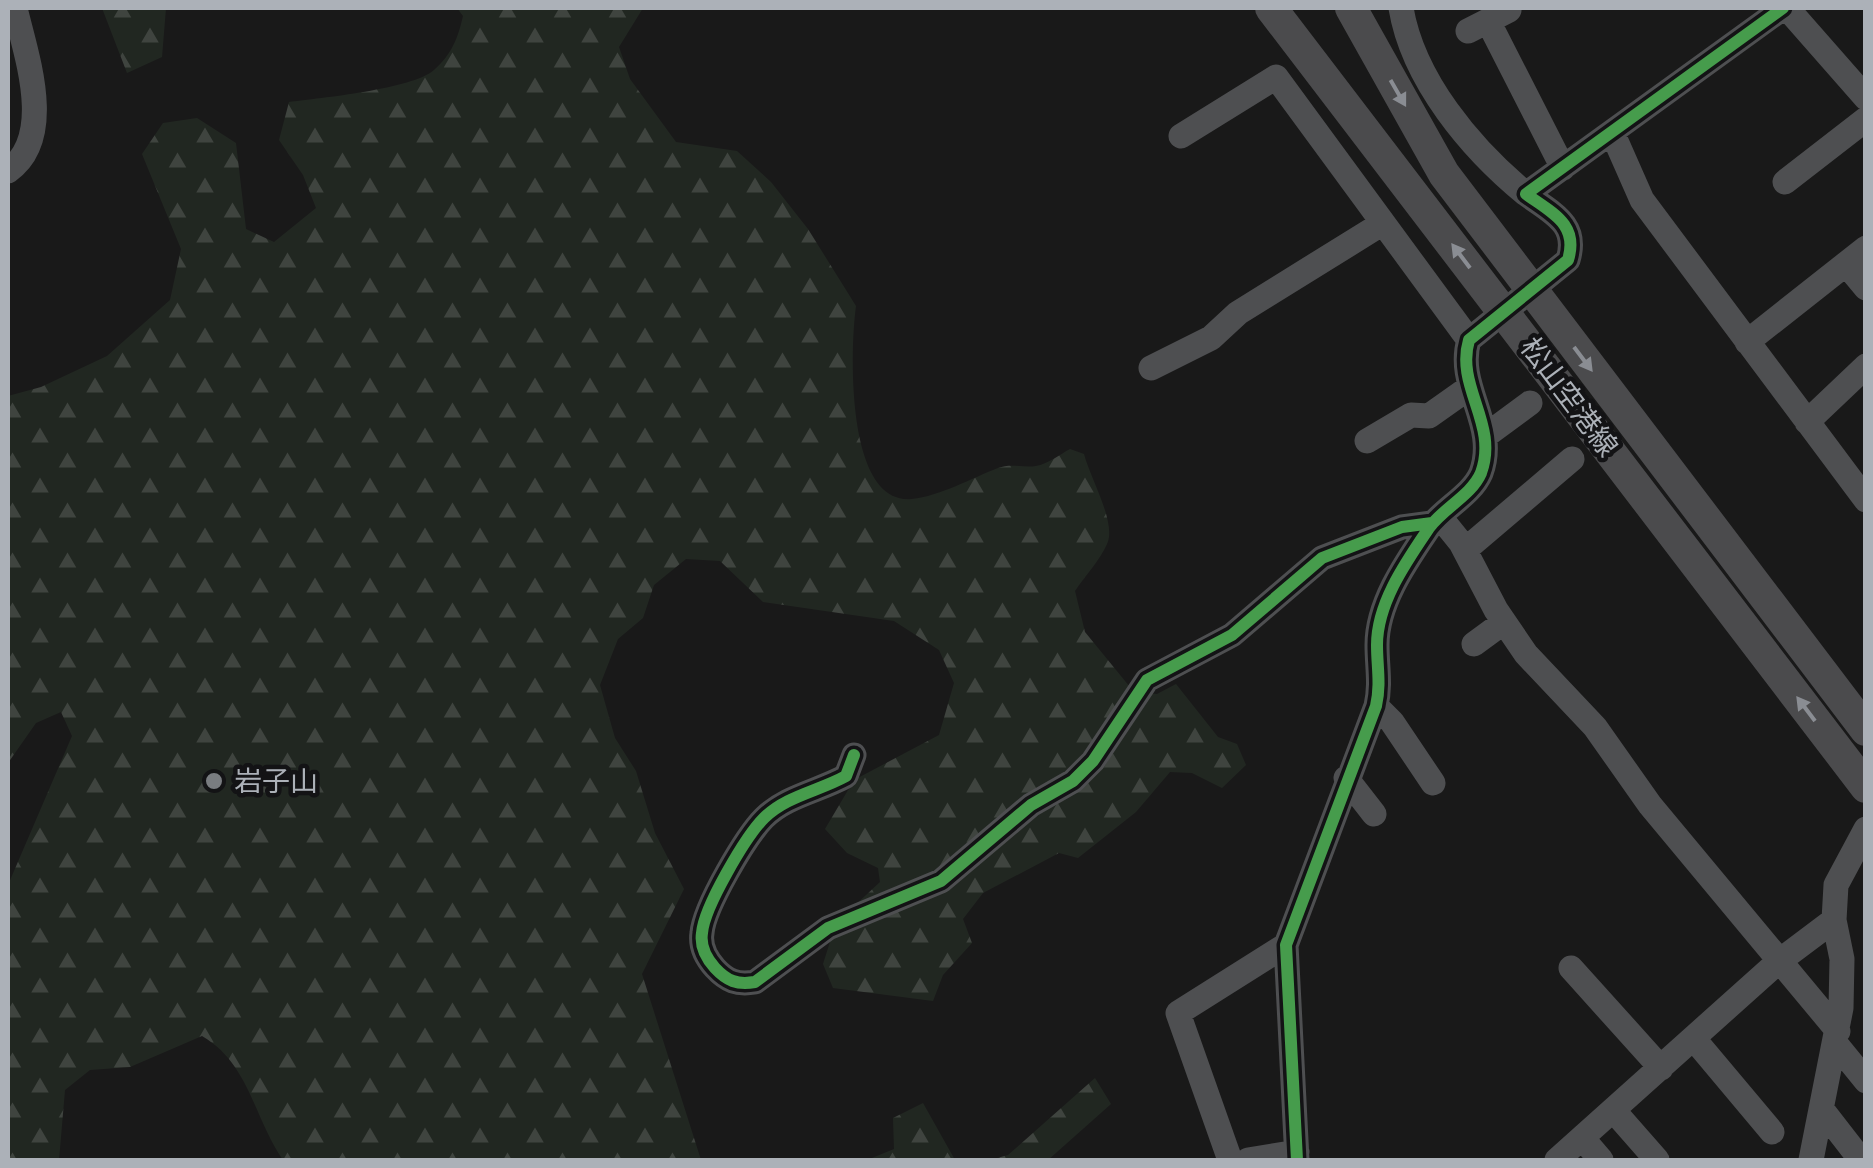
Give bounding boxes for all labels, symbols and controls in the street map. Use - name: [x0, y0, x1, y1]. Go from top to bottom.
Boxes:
- one-way arrow: [1389, 79, 1407, 107]
- one-way arrow: [1451, 243, 1472, 269]
- street label: 松山空港線: [1514, 331, 1624, 463]
- one-way arrow: [1573, 346, 1594, 372]
- one-way arrow: [1797, 696, 1817, 722]
- place label: 岩子山: [234, 765, 318, 798]
- marker: 岩子山: [203, 770, 225, 792]

